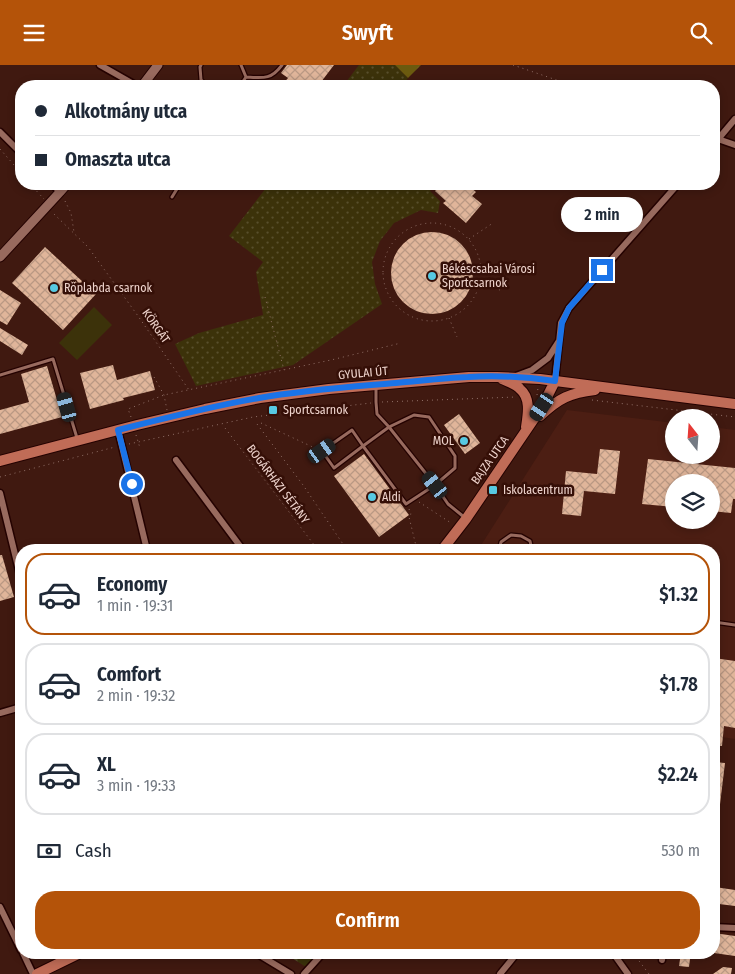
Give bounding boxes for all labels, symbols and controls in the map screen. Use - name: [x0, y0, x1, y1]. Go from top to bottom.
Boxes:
- icon: menu: [20, 19, 48, 47]
- text: Swyft: [342, 19, 393, 46]
- icon: search: [687, 19, 715, 47]
- text: Alkotmány utca: [65, 100, 187, 123]
- text: Omaszta utca: [65, 148, 171, 171]
- callout: 2 min: [561, 197, 643, 233]
- text: 2 min: [584, 205, 620, 224]
- route end: [591, 259, 613, 281]
- place label: Békéscsabai Városi Sportcsarnok: [442, 262, 535, 290]
- marker: Békéscsabai Városi Sportcsarnok: [426, 270, 438, 282]
- place label: Röplabda csarnok: [64, 281, 152, 295]
- marker: Röplabda csarnok: [48, 282, 60, 294]
- street label: KÖRGÁT: [139, 305, 175, 346]
- street label: GYULAI ÚT: [337, 363, 389, 382]
- car: [527, 390, 556, 424]
- car: [55, 391, 78, 423]
- place label: Sportcsarnok: [283, 403, 348, 417]
- marker: Sportcsarnok: [267, 404, 279, 416]
- north arrow: [665, 409, 720, 464]
- map controls: [665, 409, 720, 529]
- street label: BAJZA UTCA: [468, 433, 512, 487]
- place label: MOL: [433, 434, 455, 448]
- marker: MOL: [458, 435, 470, 447]
- car: [305, 436, 338, 466]
- street label: BOGÁRHÁZI SÉTÁNY: [244, 441, 313, 526]
- car: [419, 469, 450, 501]
- route start: [121, 473, 143, 495]
- button: layers: [665, 474, 720, 529]
- place label: Iskolacentrum: [503, 483, 573, 497]
- marker: Iskolacentrum: [487, 484, 499, 496]
- place label: Aldi: [382, 490, 401, 504]
- marker: Aldi: [366, 491, 378, 503]
- icon: car: [37, 572, 82, 617]
- text: Economy: [97, 573, 167, 596]
- text: $1.32: [659, 583, 698, 606]
- text: 1 min · 19:31: [97, 596, 173, 615]
- icon: car: [37, 662, 82, 707]
- text: Comfort: [97, 663, 161, 686]
- text: $1.78: [659, 673, 698, 696]
- text: 2 min · 19:32: [97, 686, 175, 705]
- icon: car: [37, 752, 82, 797]
- text: XL: [97, 753, 116, 776]
- text: $2.24: [658, 763, 698, 786]
- text: 3 min · 19:33: [97, 776, 176, 795]
- icon: cash: [35, 837, 63, 865]
- text: Cash: [75, 839, 112, 862]
- text: 530 m: [661, 841, 700, 860]
- button: Confirm: [35, 891, 700, 949]

